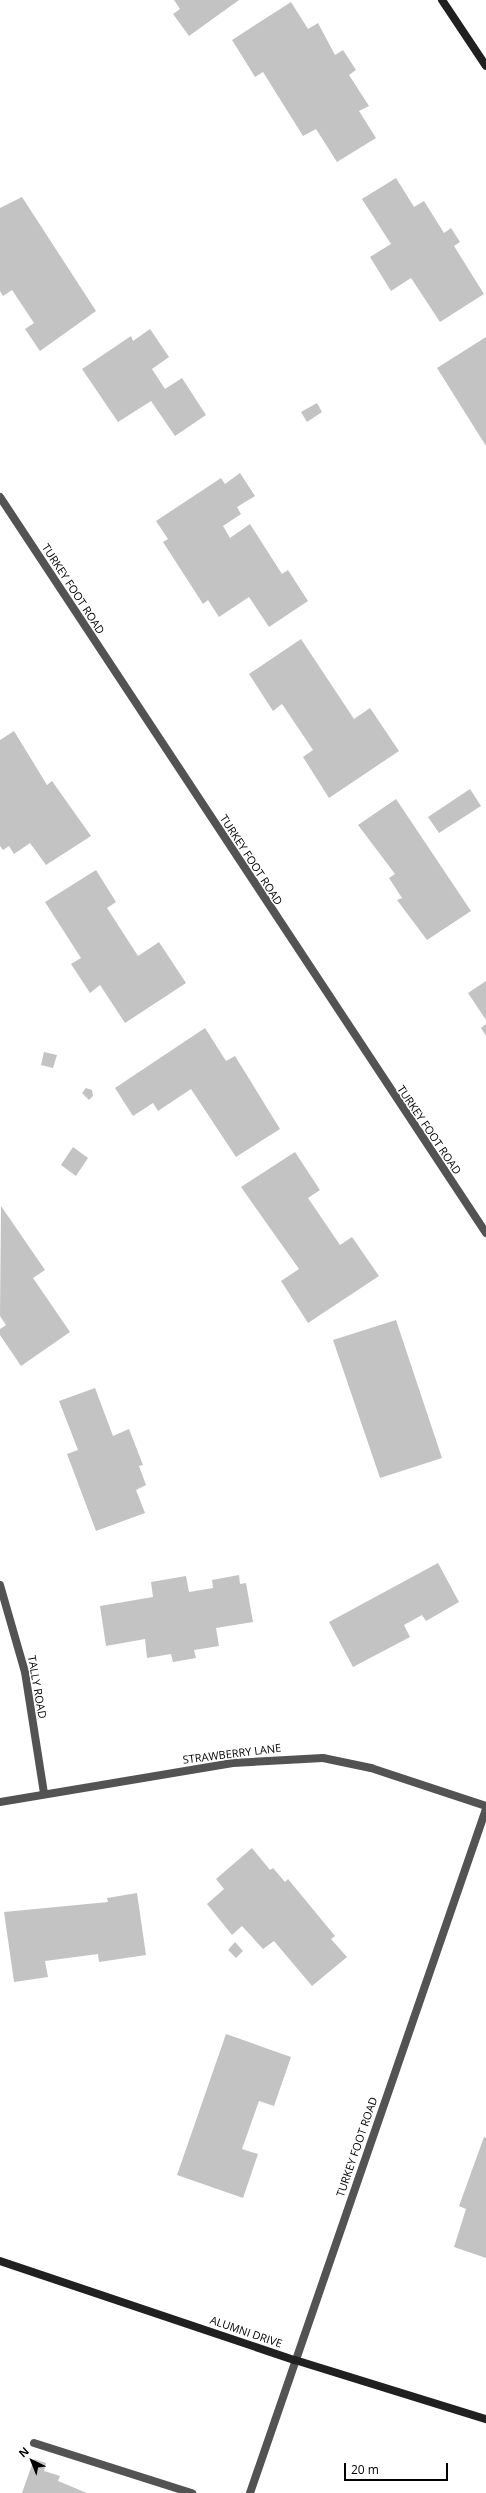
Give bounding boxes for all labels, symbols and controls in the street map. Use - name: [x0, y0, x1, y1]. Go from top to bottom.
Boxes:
- street label: TURKEY FOOT ROAD: [39, 541, 107, 637]
- street label: TURKEY FOOT ROAD: [217, 812, 285, 908]
- street label: TURKEY FOOT ROAD: [394, 1083, 464, 1177]
- street label: TALLY ROAD: [25, 1654, 49, 1720]
- street label: STRAWBERRY LANE: [182, 1741, 282, 1767]
- street label: TURKEY FOOT ROAD: [334, 2095, 380, 2199]
- street label: ALUMNI DRIVE: [208, 2313, 284, 2351]
- north arrow: [12, 2441, 52, 2481]
- text: N: [15, 2443, 32, 2460]
- scale bar: [346, 2455, 450, 2481]
- text: 20 m: [351, 2461, 379, 2478]

